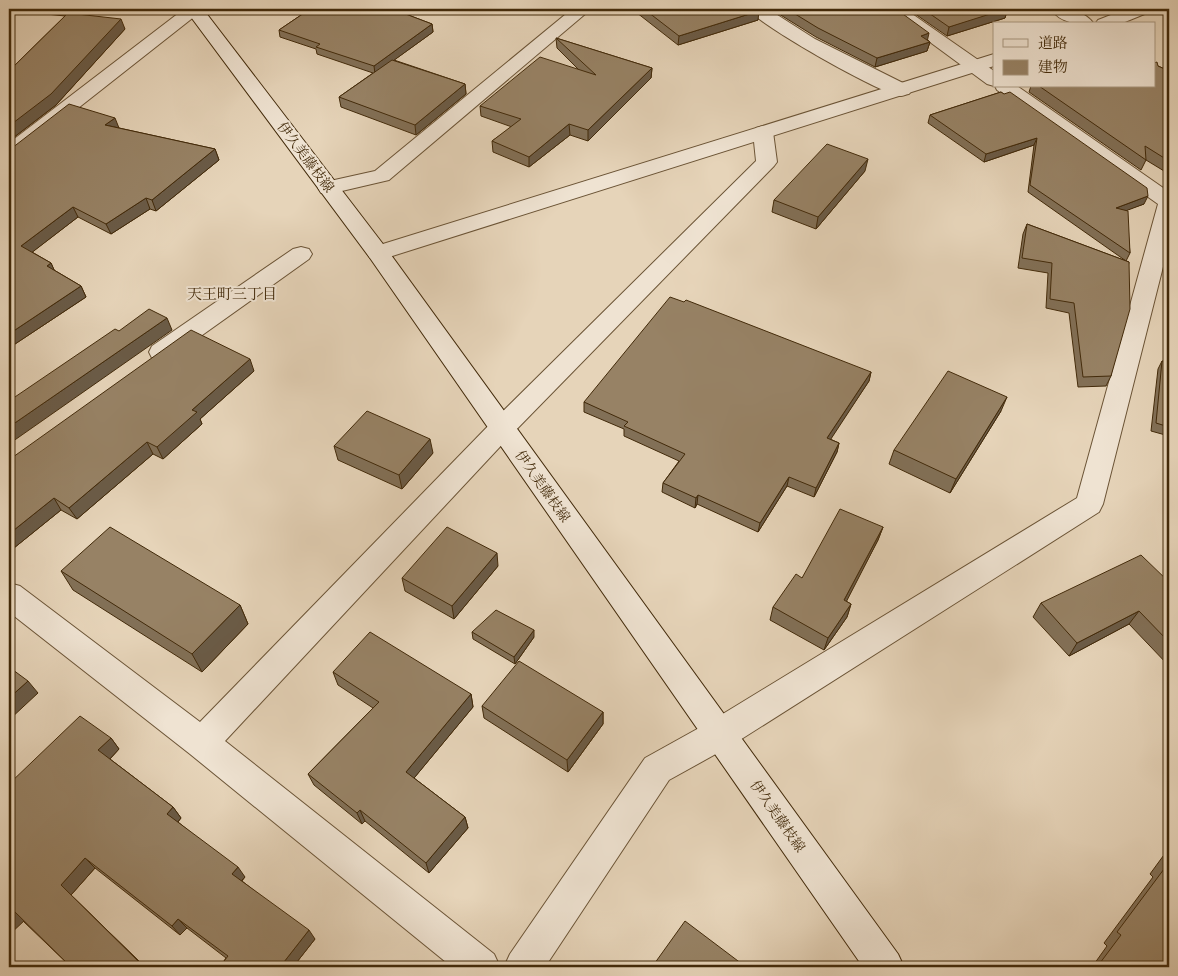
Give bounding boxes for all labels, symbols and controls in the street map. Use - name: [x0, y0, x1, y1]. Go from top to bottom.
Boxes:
- legend: [993, 22, 1156, 88]
- text: 道路: [1038, 34, 1068, 52]
- text: 建物: [1038, 58, 1068, 76]
- street label: 伊久美藤枝線: [274, 119, 338, 196]
- district label: 天王町三丁目: [187, 285, 277, 303]
- street label: 伊久美藤枝線: [512, 447, 574, 526]
- street label: 伊久美藤枝線: [747, 777, 809, 856]

